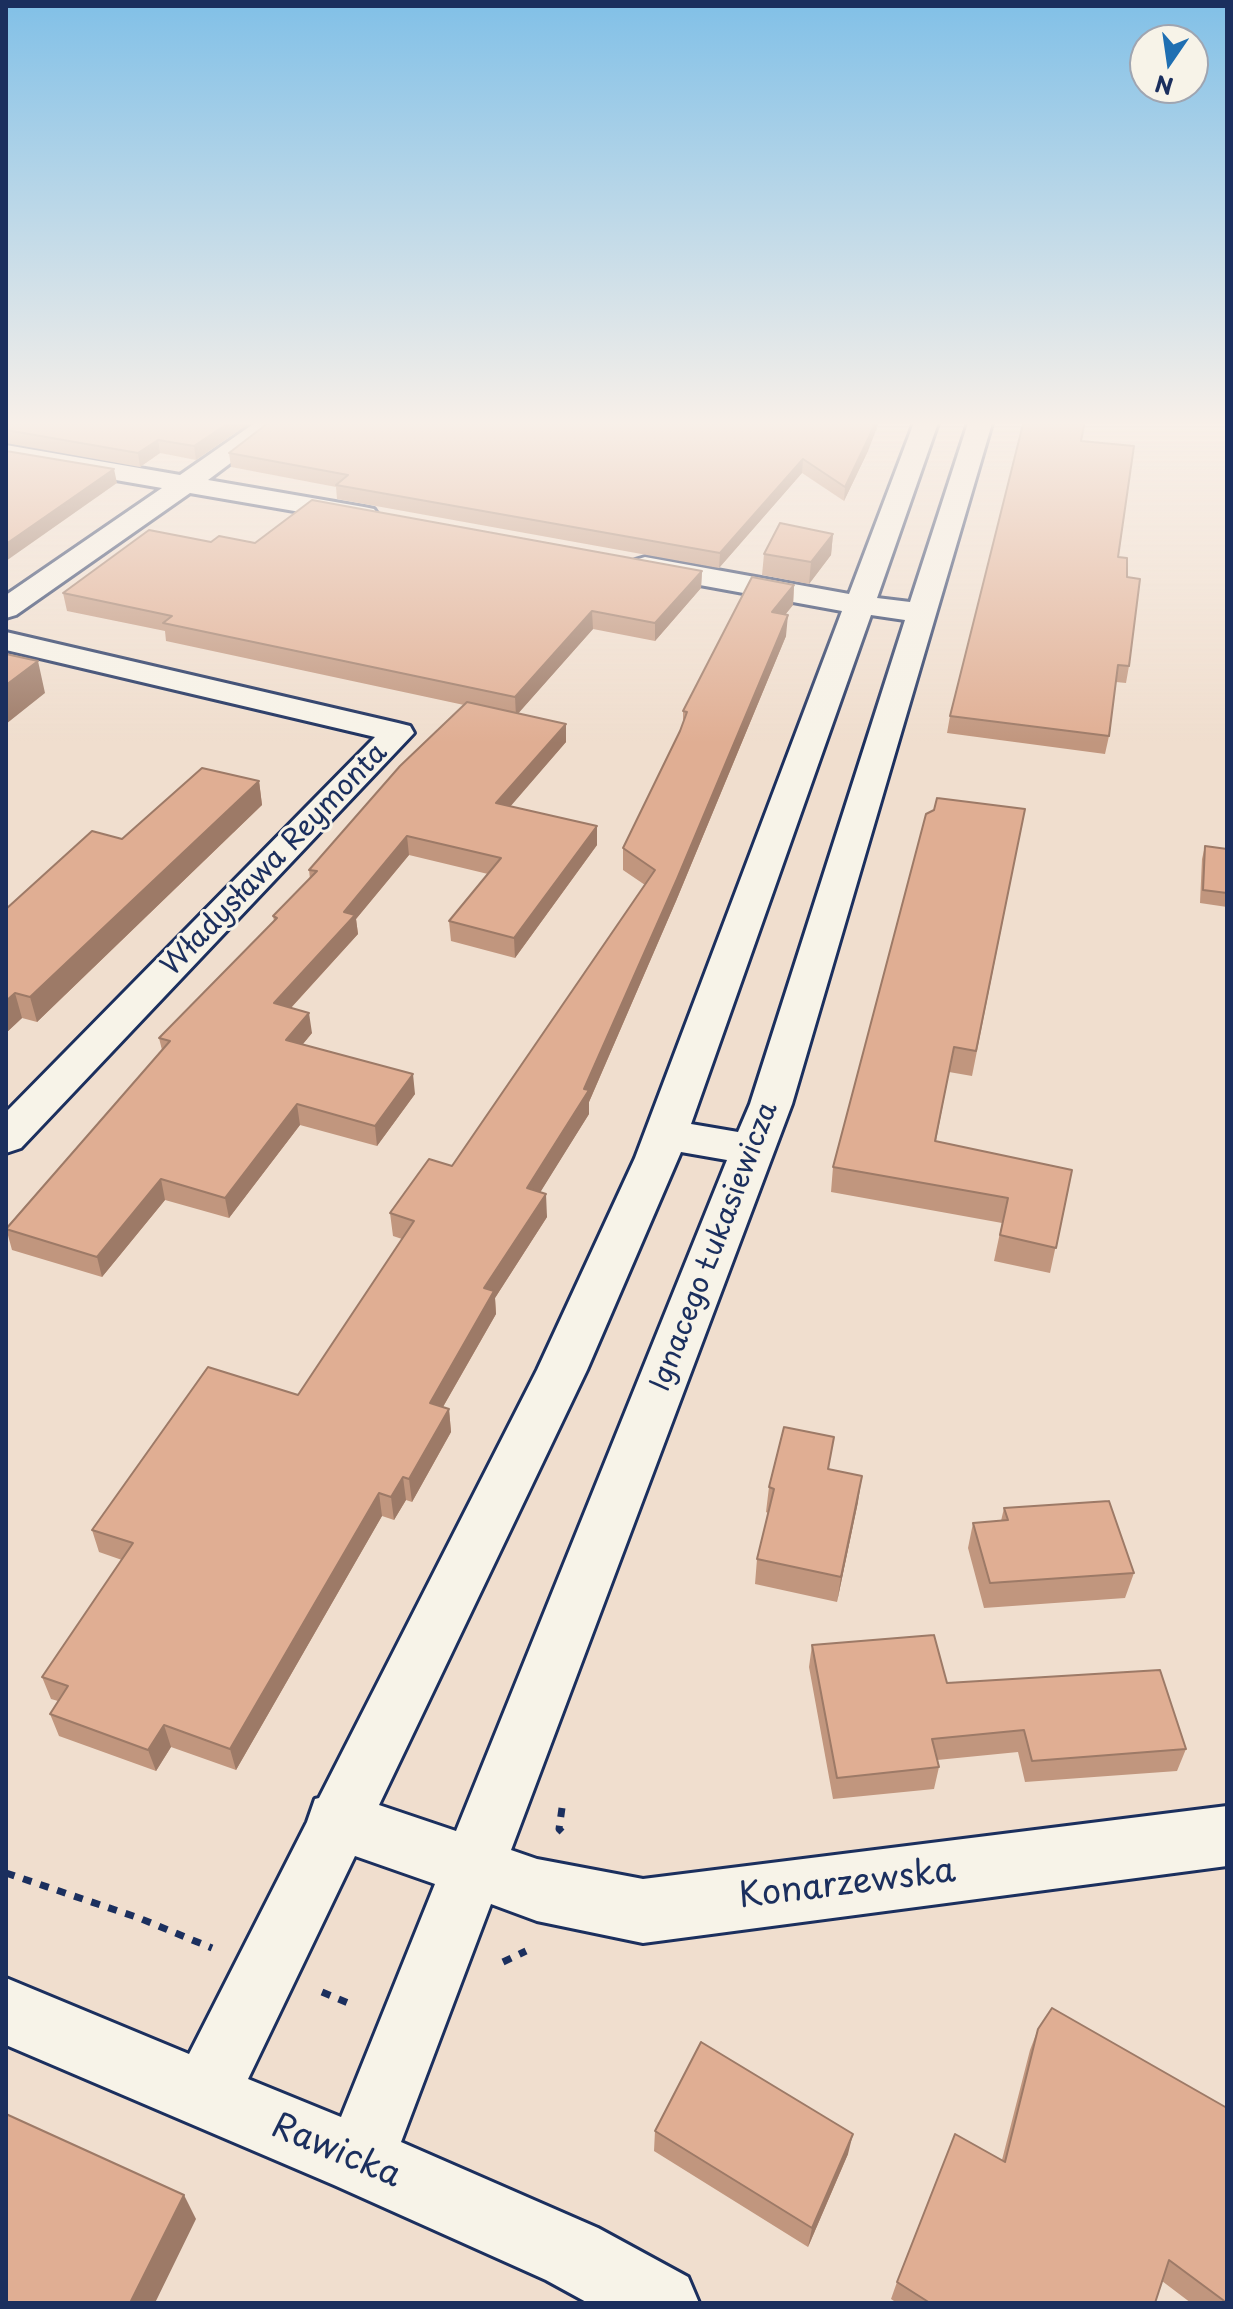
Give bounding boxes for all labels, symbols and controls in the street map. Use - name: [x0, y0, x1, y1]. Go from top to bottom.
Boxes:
- north arrow: [1129, 24, 1209, 104]
- text: N: [1152, 68, 1176, 104]
- street label: Władysława Reymonta: [155, 737, 395, 983]
- street label: Ignacego Łukasiewicza: [644, 1098, 786, 1396]
- street label: Konarzewska: [736, 1851, 958, 1919]
- street label: Rawicka: [265, 2106, 407, 2198]

